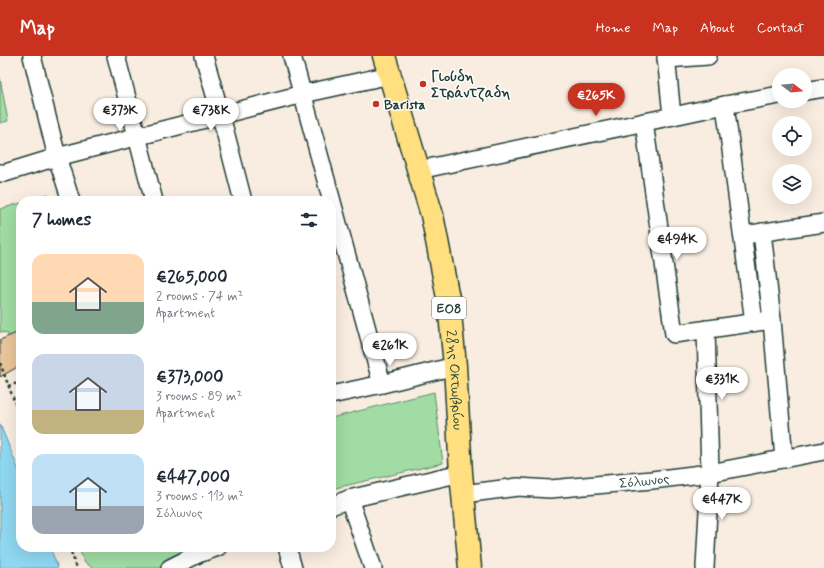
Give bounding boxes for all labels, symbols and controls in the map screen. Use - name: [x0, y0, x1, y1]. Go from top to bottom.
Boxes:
- text: Map: [20, 16, 55, 41]
- text: Home: [596, 19, 630, 37]
- text: Map: [652, 19, 678, 37]
- text: About: [700, 19, 735, 37]
- text: Contact: [757, 19, 804, 37]
- place label: Γιούδη Στράντζαδη: [431, 68, 510, 102]
- north arrow: [772, 68, 812, 108]
- map controls: [772, 68, 812, 204]
- marker: Γιούδη Στράντζαδη: [418, 79, 428, 89]
- pin: €265K: [568, 83, 624, 117]
- text: €265K: [577, 87, 615, 104]
- place label: Barista: [384, 96, 426, 114]
- pin: €373K: [92, 98, 148, 132]
- pin: €738K: [183, 98, 239, 132]
- marker: Barista: [371, 99, 381, 109]
- text: €373K: [102, 102, 138, 119]
- text: €738K: [192, 102, 230, 119]
- button: locate: [772, 116, 812, 156]
- button: layers: [772, 164, 812, 204]
- text: 7 homes: [32, 209, 91, 231]
- icon: filters: [298, 209, 320, 231]
- pin: €494K: [649, 227, 705, 261]
- text: €494K: [657, 231, 697, 248]
- text: €265,000: [156, 266, 227, 288]
- icon: home: [64, 270, 112, 318]
- text: 2 rooms · 74 m²: [156, 288, 243, 305]
- road number: ΕΟ8: [432, 297, 466, 319]
- text: Apartment: [156, 305, 215, 322]
- street label: 28ης Οκτωβρίου: [442, 329, 467, 431]
- pin: €261K: [362, 333, 418, 367]
- text: €261K: [372, 337, 408, 354]
- text: €373,000: [156, 366, 223, 388]
- pin: €331K: [694, 367, 750, 401]
- icon: home: [64, 370, 112, 418]
- text: €331K: [705, 371, 739, 388]
- text: 3 rooms · 89 m²: [156, 388, 242, 405]
- text: Apartment: [156, 405, 215, 422]
- text: €447,000: [156, 466, 230, 488]
- icon: home: [64, 470, 112, 518]
- street label: Σόλωνος: [618, 470, 670, 493]
- pin: €447K: [694, 487, 750, 521]
- text: 3 rooms · 113 m²: [156, 488, 244, 505]
- text: €447K: [702, 491, 742, 508]
- text: Σόλωνος: [156, 505, 203, 522]

